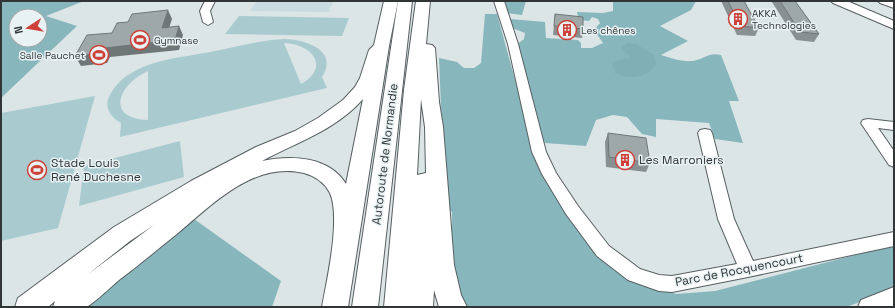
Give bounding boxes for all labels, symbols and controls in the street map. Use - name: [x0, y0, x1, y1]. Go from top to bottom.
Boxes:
- place label: AKKA Technologies: [752, 7, 816, 32]
- north arrow: [8, 8, 48, 48]
- building icon: AKKA Technologies: [727, 8, 749, 30]
- building icon: Les chênes: [556, 19, 578, 41]
- place label: Les chênes: [581, 24, 636, 37]
- text: N: [11, 25, 26, 35]
- sports icon: Gymnase: [129, 29, 151, 51]
- place label: Gymnase: [154, 34, 198, 47]
- sports icon: Salle Pauchet: [88, 44, 110, 66]
- place label: Salle Pauchet: [20, 49, 85, 62]
- street label: Autoroute de Normandie: [368, 82, 402, 226]
- building icon: Les Marroniers: [614, 149, 636, 171]
- place label: Les Marroniers: [639, 152, 724, 168]
- place label: Stade Louis René Duchesne: [51, 155, 141, 185]
- sports icon: Stade Louis René Duchesne: [26, 159, 48, 181]
- street label: Parc de Rocquencourt: [674, 250, 804, 290]

